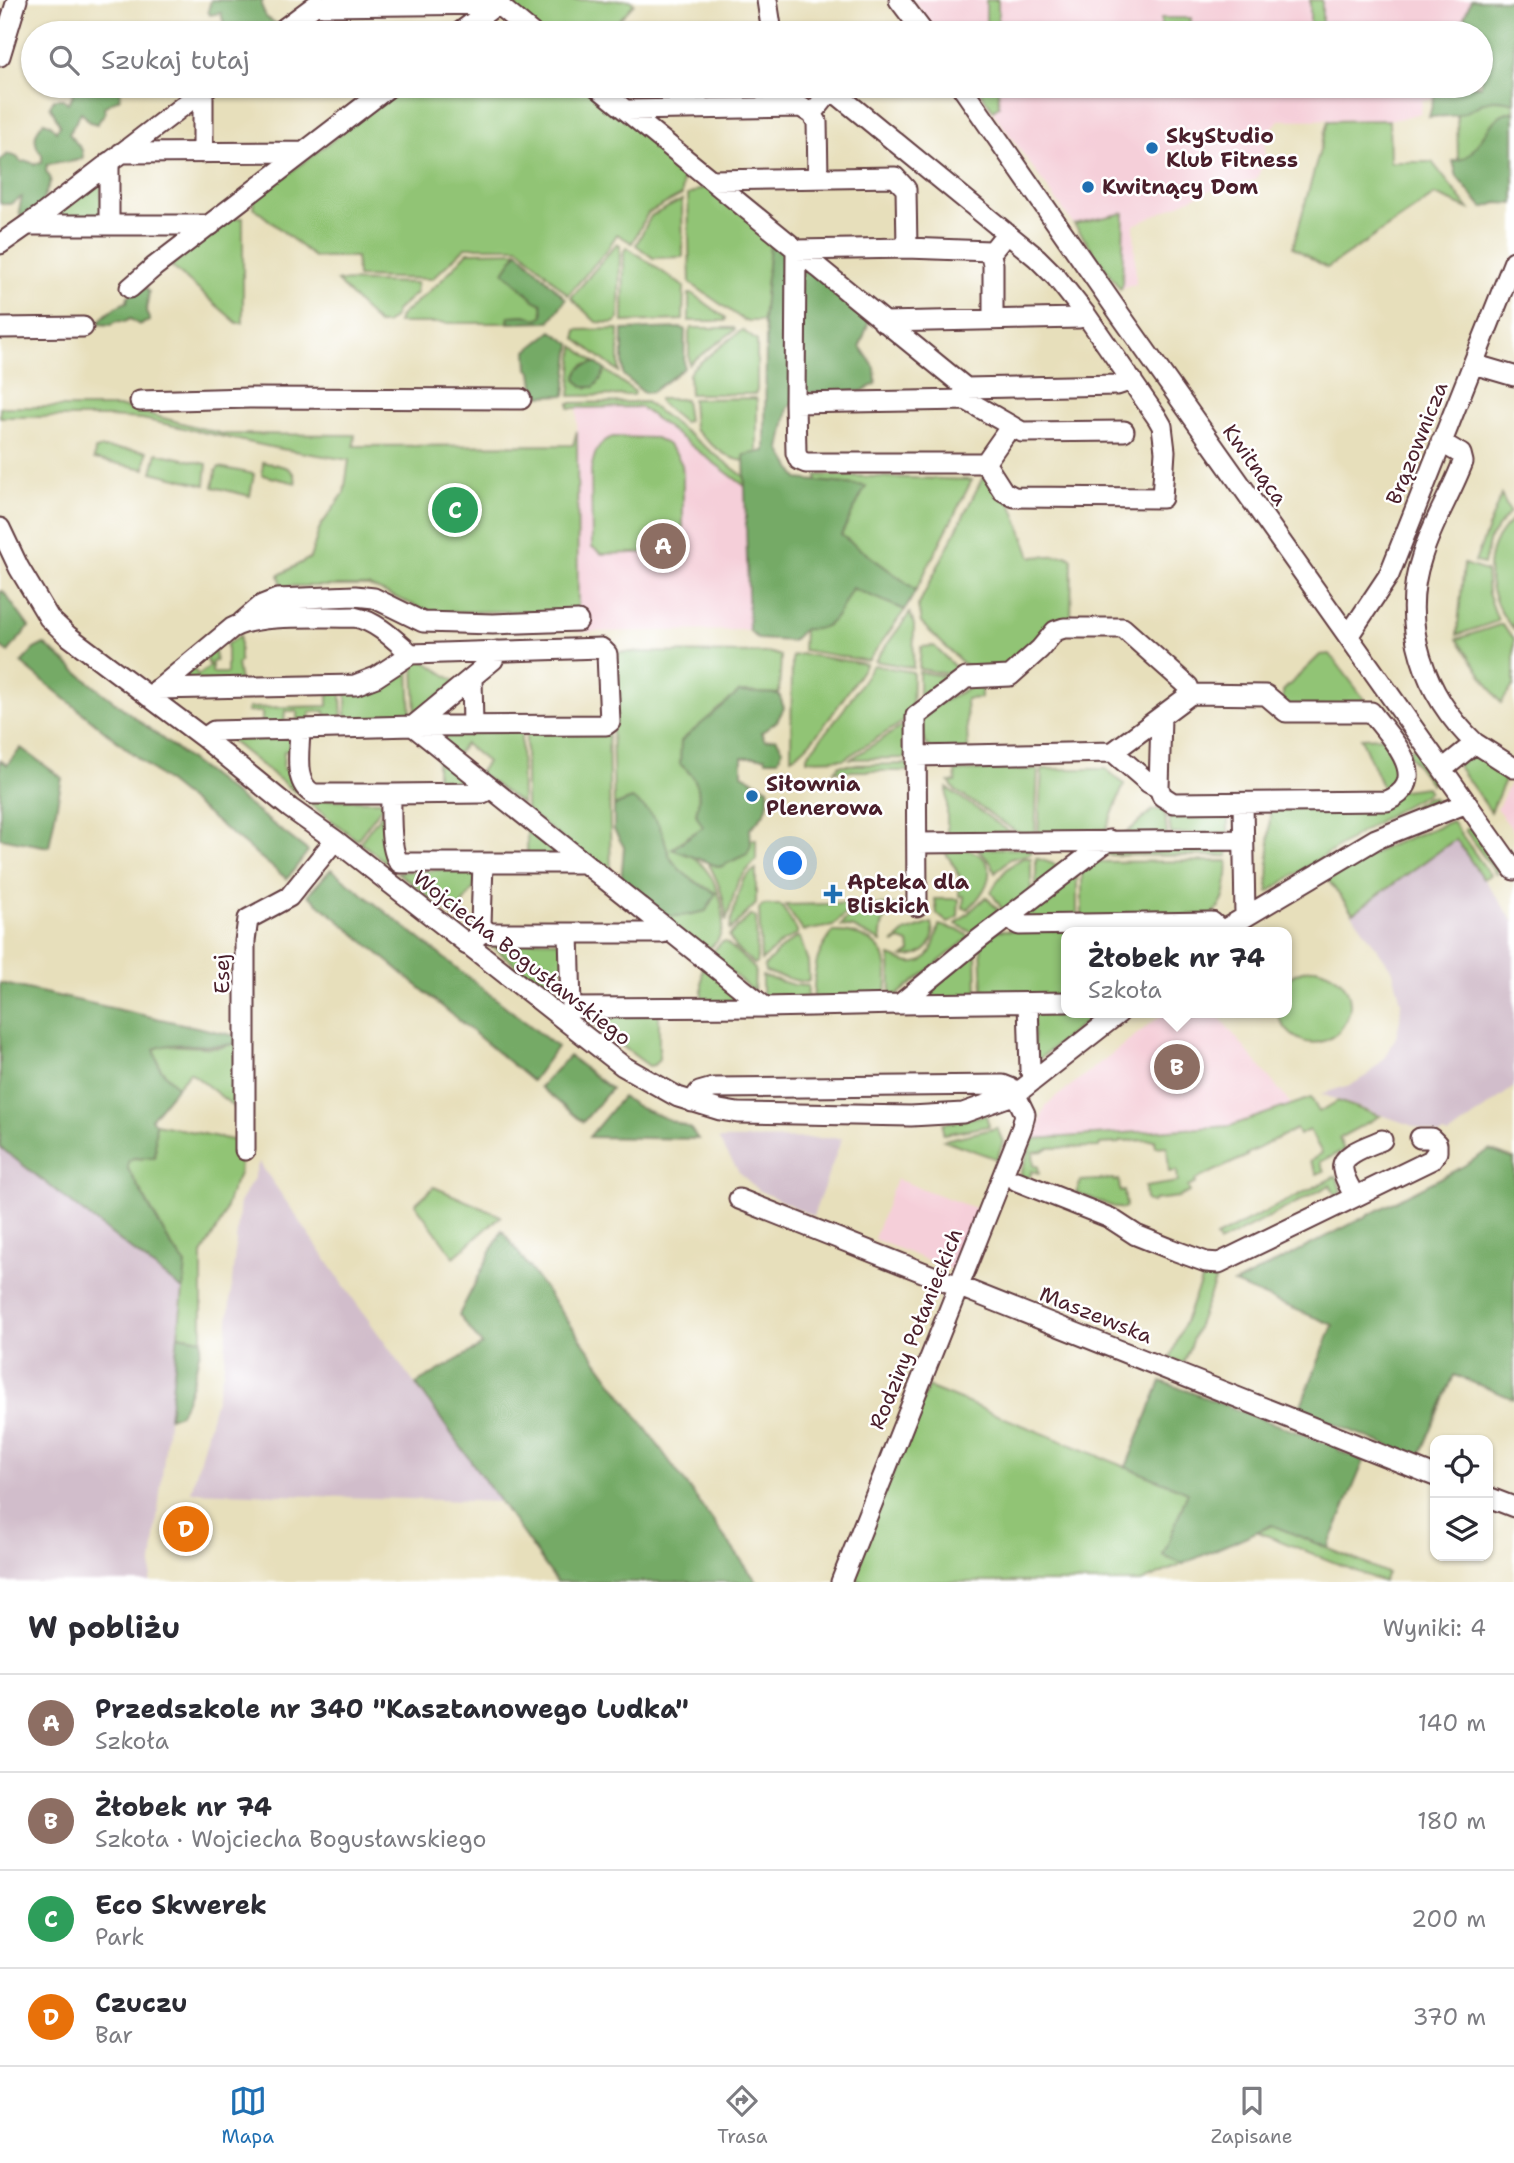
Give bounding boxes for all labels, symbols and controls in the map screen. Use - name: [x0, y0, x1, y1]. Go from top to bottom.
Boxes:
- search box: [21, 21, 1493, 98]
- icon: search: [45, 41, 83, 79]
- text: Szukaj tutaj: [101, 42, 250, 77]
- place label: SkyStudio Klub Fitness: [1166, 122, 1298, 174]
- marker: SkyStudio Klub Fitness: [1144, 140, 1160, 156]
- place label: Kwitnący Dom: [1102, 173, 1258, 201]
- marker: Kwitnący Dom: [1080, 179, 1096, 195]
- street label: Brązownicza: [1380, 377, 1454, 509]
- street label: Kwitnąca: [1216, 419, 1294, 511]
- pin: C: [432, 484, 478, 536]
- pin: A: [640, 520, 686, 572]
- place label: Siłownia Plenerowa: [766, 770, 883, 822]
- marker: Siłownia Plenerowa: [744, 788, 760, 804]
- your location: [773, 846, 807, 880]
- street label: Wojciecha Bogusławskiego: [407, 864, 637, 1052]
- place label: Apteka dla Bliskich: [847, 868, 970, 920]
- marker: Apteka dla Bliskich: [825, 886, 841, 902]
- popup: [1061, 927, 1292, 1018]
- text: Żłobek nr 74: [1088, 940, 1265, 975]
- street label: Esej: [208, 954, 236, 994]
- text: Szkoła: [1088, 975, 1162, 1005]
- pin: B: [1154, 1041, 1200, 1093]
- street label: Rodziny Połanieckich: [863, 1224, 969, 1434]
- street label: Maszewska: [1035, 1280, 1157, 1350]
- map controls: [1430, 1435, 1493, 1561]
- button: locate: [1430, 1435, 1493, 1498]
- button: layers: [1430, 1498, 1493, 1561]
- pin: D: [163, 1503, 209, 1555]
- text: W pobliżu: [28, 1607, 180, 1648]
- text: Wyniki: 4: [1382, 1613, 1486, 1643]
- text: Przedszkole nr 340 "Kasztanowego Ludka": [95, 1691, 689, 1726]
- text: A: [42, 1708, 60, 1738]
- text: 140 m: [1418, 1708, 1486, 1738]
- text: Szkoła: [95, 1726, 169, 1756]
- text: Żłobek nr 74: [95, 1789, 272, 1824]
- text: B: [44, 1806, 58, 1836]
- text: 180 m: [1417, 1806, 1486, 1836]
- text: Szkoła · Wojciecha Bogusławskiego: [95, 1824, 486, 1854]
- text: Eco Skwerek: [95, 1887, 267, 1922]
- text: C: [44, 1904, 58, 1934]
- text: 200 m: [1411, 1904, 1486, 1934]
- text: Park: [95, 1922, 144, 1952]
- text: Czuczu: [95, 1985, 188, 2020]
- text: D: [43, 2002, 59, 2032]
- text: 370 m: [1413, 2002, 1486, 2032]
- text: Bar: [95, 2020, 133, 2050]
- tab: Mapa: [222, 2082, 274, 2149]
- tab: Trasa: [717, 2082, 768, 2149]
- tab: Zapisane: [1211, 2082, 1292, 2149]

